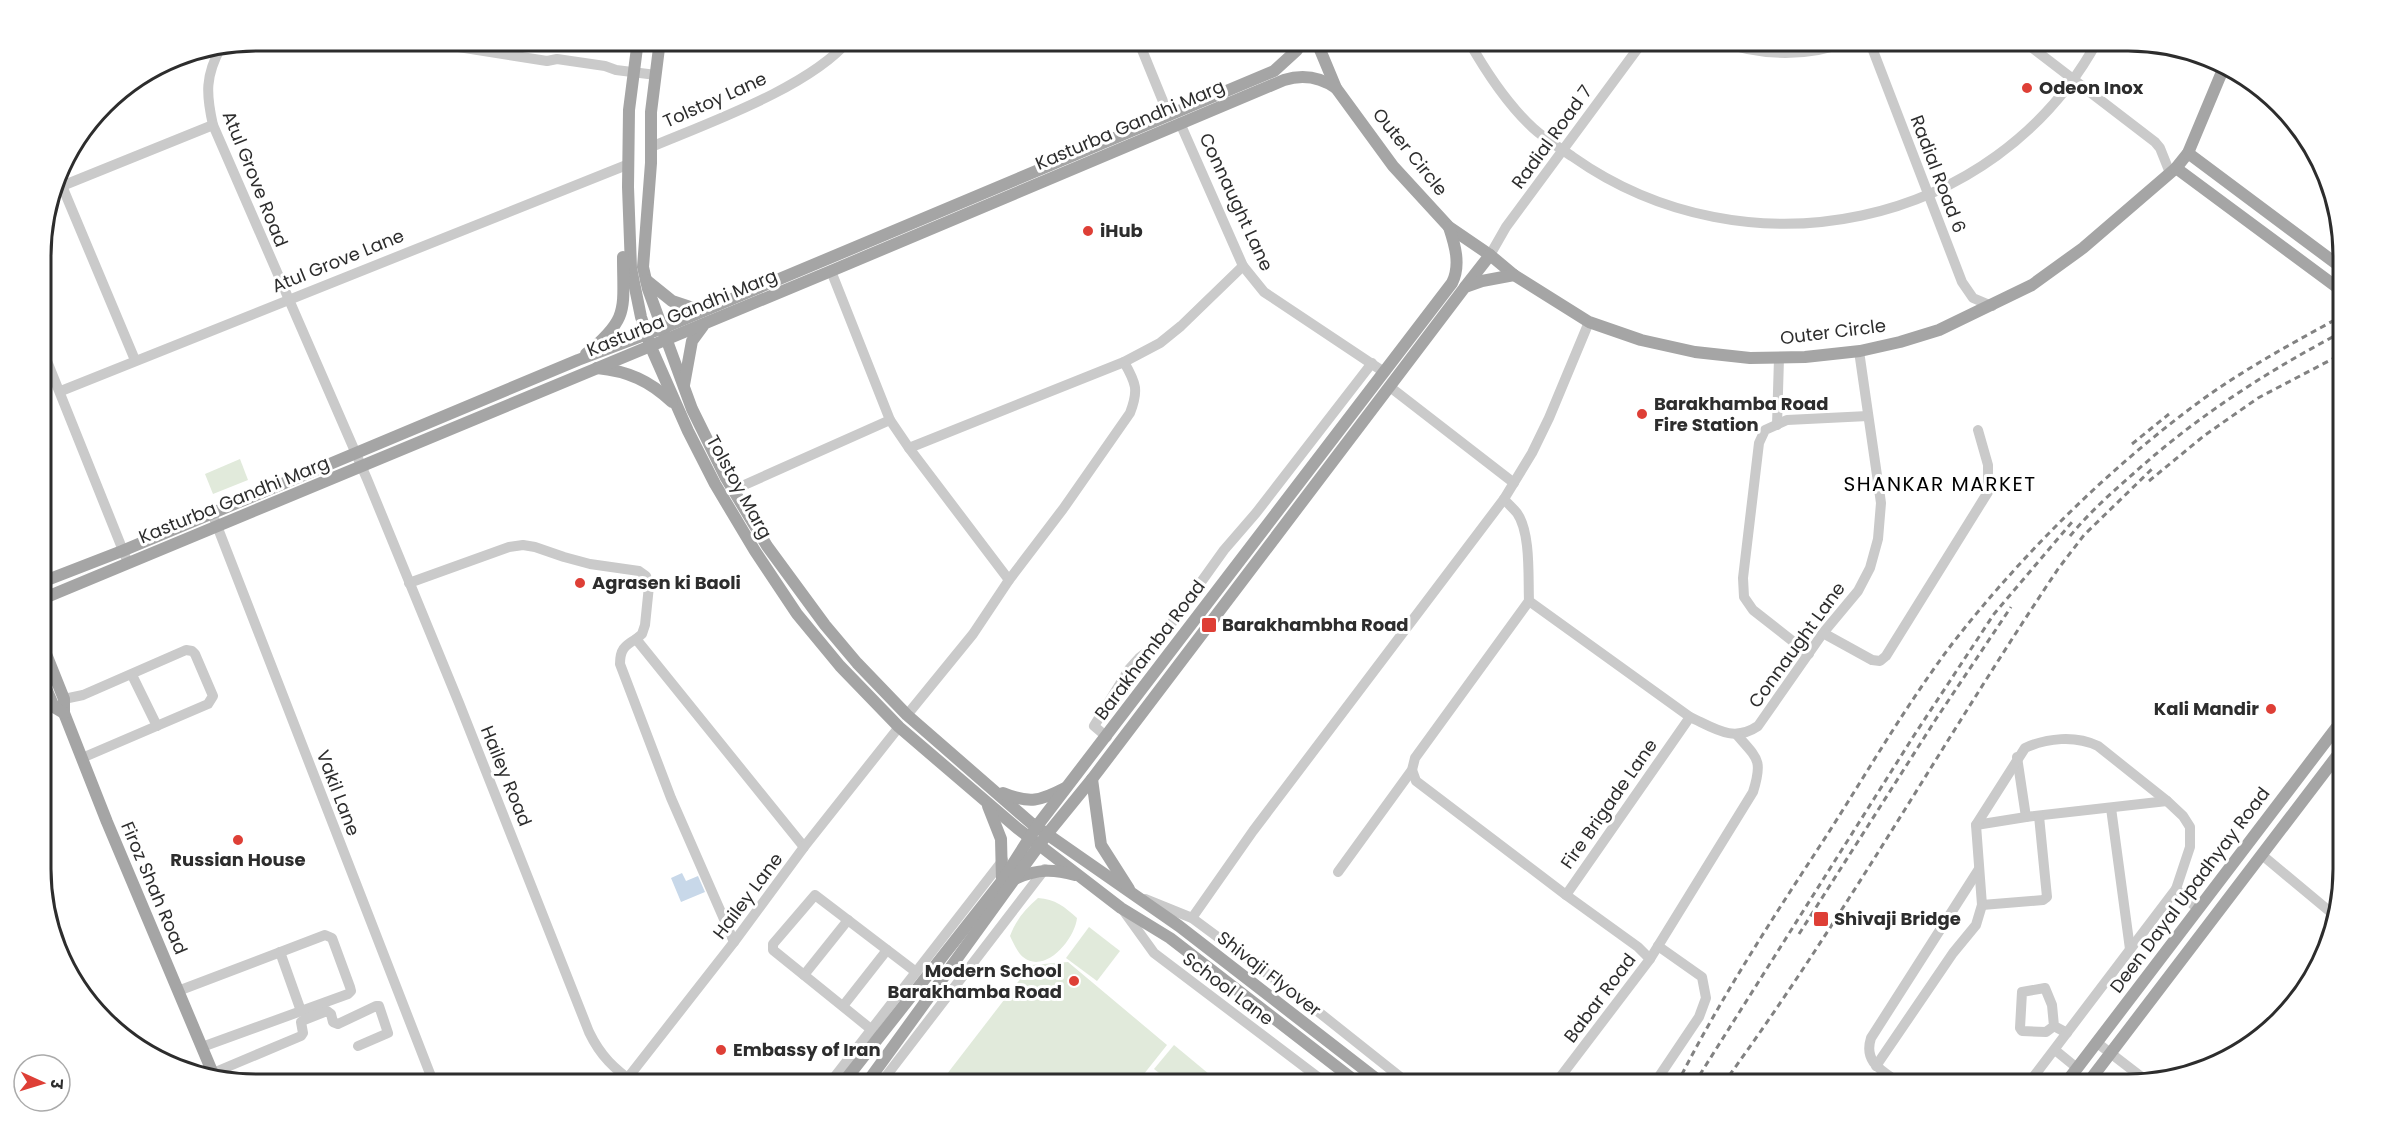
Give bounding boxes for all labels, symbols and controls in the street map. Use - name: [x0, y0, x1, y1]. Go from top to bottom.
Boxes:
- street label: Tolstoy Lane: [659, 66, 770, 133]
- street label: Kasturba Gandhi Marg: [1031, 73, 1228, 176]
- place label: Odeon Inox: [2039, 75, 2144, 100]
- street label: Radial Road 7: [1505, 80, 1598, 194]
- marker: Odeon Inox: [2020, 81, 2034, 95]
- street label: Outer Circle: [1367, 102, 1454, 201]
- street label: Atul Grove Road: [217, 107, 294, 251]
- street label: Radial Road 6: [1905, 111, 1972, 236]
- street label: Connaught Lane: [1193, 129, 1279, 275]
- place label: iHub: [1100, 218, 1143, 243]
- street label: Atul Grove Lane: [268, 223, 408, 298]
- marker: iHub: [1081, 224, 1095, 238]
- street label: Kasturba Gandhi Marg: [583, 263, 781, 362]
- street label: Outer Circle: [1779, 313, 1887, 350]
- place label: Barakhamba Road Fire Station: [1654, 391, 1828, 437]
- marker: Barakhamba Road Fire Station: [1635, 407, 1649, 421]
- street label: Tolstoy Marg: [701, 431, 778, 543]
- street label: Kasturba Gandhi Marg: [135, 450, 333, 549]
- district label: SHANKAR MARKET: [1844, 470, 2037, 498]
- place label: Agrasen ki Baoli: [592, 570, 741, 595]
- street label: Barakhamba Road: [1089, 574, 1211, 725]
- marker: Agrasen ki Baoli: [573, 576, 587, 590]
- street label: Connaught Lane: [1742, 577, 1851, 713]
- place label: Barakhambha Road: [1222, 612, 1409, 637]
- marker: Barakhambha Road: [1200, 616, 1218, 634]
- place label: Kali Mandir: [2154, 696, 2259, 721]
- marker: Kali Mandir: [2264, 702, 2278, 716]
- street label: Hailey Road: [475, 722, 538, 830]
- street label: Fire Brigade Lane: [1554, 734, 1663, 874]
- street label: Vakil Lane: [311, 746, 366, 839]
- street label: Deen Dayal Upadhyay Road: [2104, 782, 2275, 998]
- street label: Firoz Shah Road: [115, 818, 194, 958]
- marker: Russian House: [231, 833, 245, 847]
- place label: Russian House: [170, 847, 306, 872]
- street label: Hailey Lane: [707, 847, 788, 944]
- place label: Shivaji Bridge: [1834, 906, 1961, 931]
- marker: Shivaji Bridge: [1812, 910, 1830, 928]
- street label: Shivaji Flyover: [1212, 925, 1327, 1022]
- street label: School Lane: [1178, 946, 1279, 1031]
- street label: Babar Road: [1558, 948, 1641, 1047]
- place label: Modern School Barakhamba Road: [888, 958, 1062, 1004]
- marker: Modern School Barakhamba Road: [1067, 974, 1081, 988]
- place label: Embassy of Iran: [733, 1037, 881, 1062]
- marker: Embassy of Iran: [714, 1043, 728, 1057]
- north arrow: [12, 1053, 72, 1113]
- text: उ: [45, 1078, 68, 1090]

